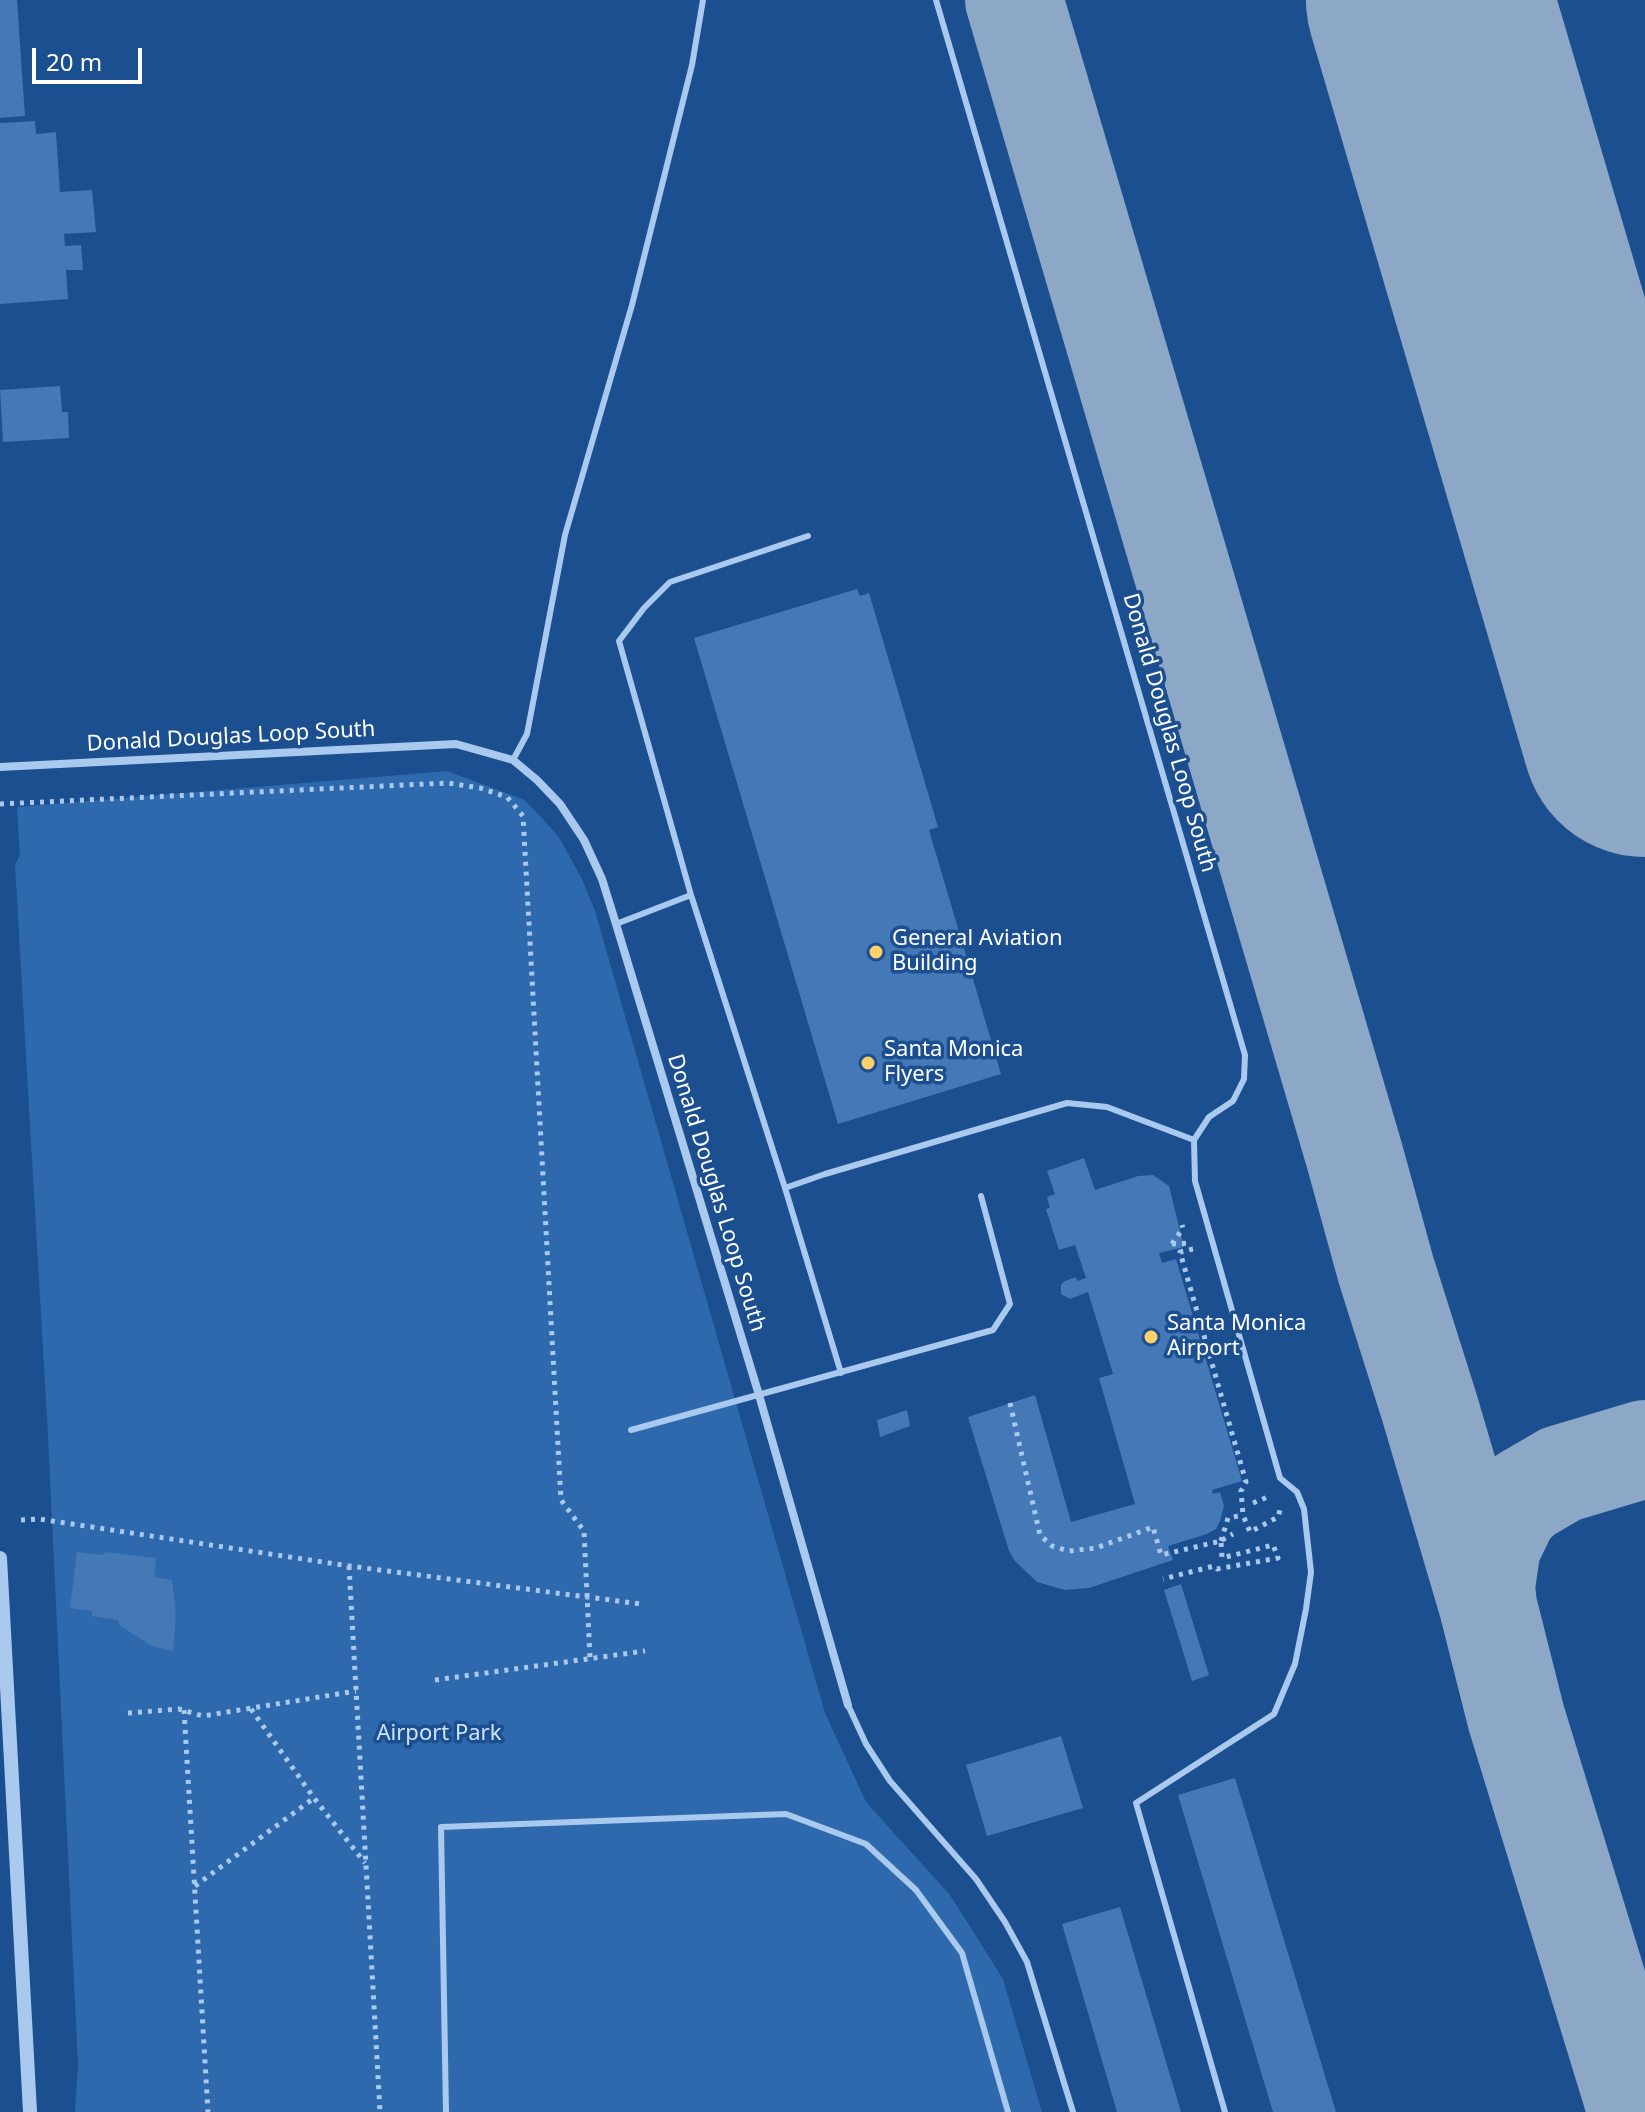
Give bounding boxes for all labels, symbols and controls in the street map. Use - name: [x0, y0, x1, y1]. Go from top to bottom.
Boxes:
- scale bar: [36, 32, 146, 82]
- text: 20 m: [46, 45, 102, 78]
- street label: Donald Douglas Loop South: [1116, 590, 1222, 876]
- street label: Donald Douglas Loop South: [86, 716, 376, 758]
- place label: General Aviation Building: [892, 926, 1063, 978]
- marker: General Aviation Building: [867, 943, 885, 961]
- place label: Santa Monica Flyers: [884, 1037, 1023, 1088]
- street label: Donald Douglas Loop South: [661, 1051, 771, 1335]
- marker: Santa Monica Flyers: [859, 1054, 877, 1072]
- place label: Santa Monica Airport: [1167, 1311, 1306, 1362]
- marker: Santa Monica Airport: [1142, 1328, 1160, 1346]
- park label: Airport Park: [377, 1721, 501, 1747]

